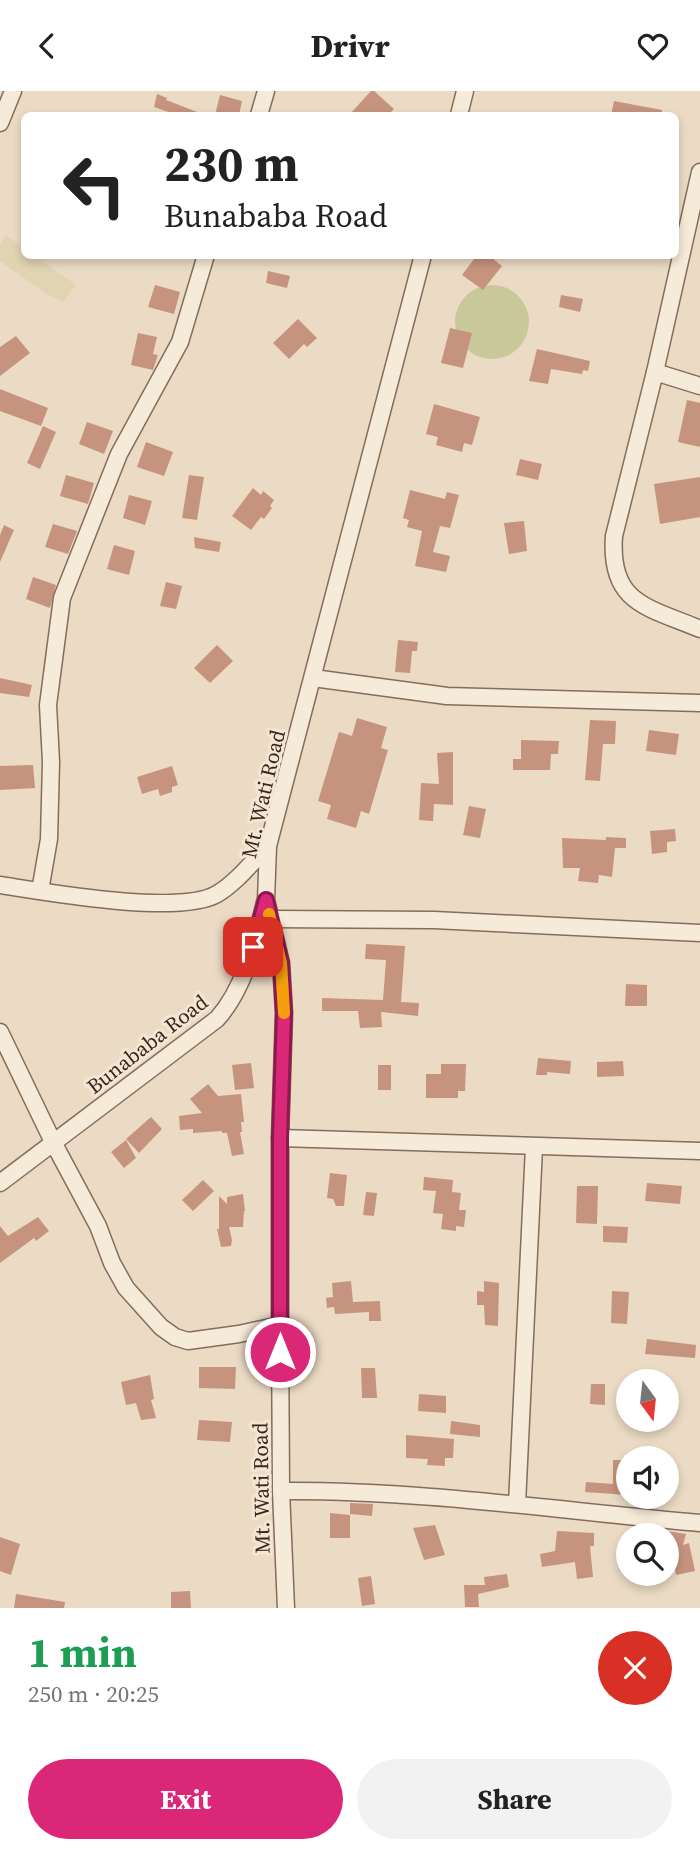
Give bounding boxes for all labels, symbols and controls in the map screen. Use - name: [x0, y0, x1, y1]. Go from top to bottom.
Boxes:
- text: Drivr: [310, 24, 390, 68]
- icon: back: [28, 27, 66, 65]
- icon: heart: [634, 27, 672, 65]
- text: 230 m: [164, 130, 299, 197]
- icon: left: [49, 140, 140, 231]
- text: Bunababa Road: [164, 194, 387, 238]
- street label: Mt. Wati Road: [234, 727, 292, 861]
- pin: [223, 917, 283, 977]
- icon: arrive: [234, 928, 272, 966]
- street label: Bunababa Road: [80, 987, 214, 1101]
- position arrow: [243, 1315, 317, 1389]
- north arrow: [616, 1369, 679, 1431]
- map controls: [616, 1369, 679, 1586]
- street label: Mt. Wati Road: [245, 1422, 277, 1554]
- button: sound: [616, 1446, 679, 1509]
- button: search: [616, 1523, 679, 1586]
- text: 1 min: [28, 1623, 137, 1681]
- button: close: [598, 1631, 672, 1705]
- text: 250 m · 20:25: [28, 1678, 159, 1710]
- button: Exit: [28, 1759, 343, 1839]
- button: Share: [357, 1759, 672, 1839]

